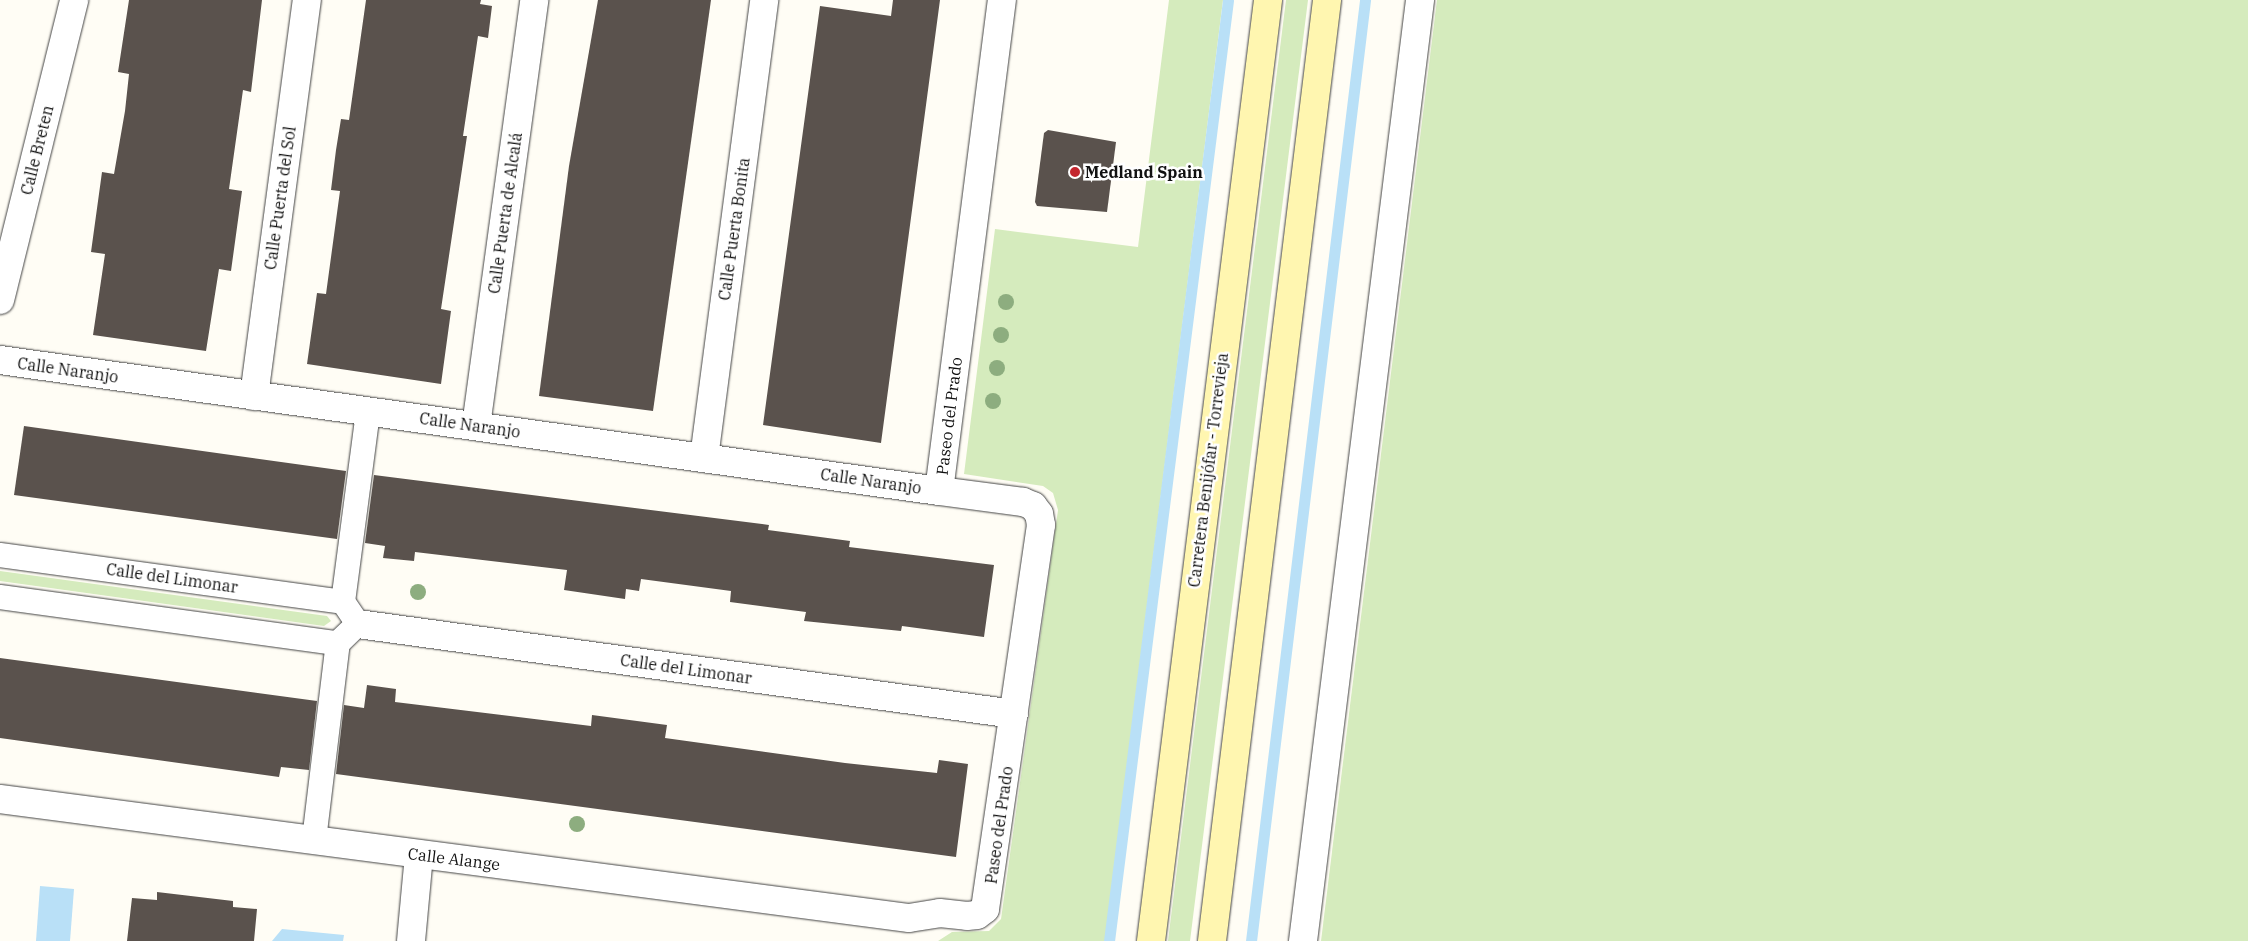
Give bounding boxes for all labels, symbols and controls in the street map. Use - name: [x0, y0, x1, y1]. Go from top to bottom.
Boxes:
- street label: Calle Breten: [17, 103, 57, 197]
- street label: Calle Puerta del Sol: [260, 125, 300, 271]
- street label: Calle Puerta de Alcalá: [484, 131, 526, 295]
- street label: Calle Puerta Bonita: [714, 156, 754, 302]
- place label: Medland Spain: [1085, 162, 1203, 182]
- marker: Medland Spain: [1069, 166, 1081, 178]
- street label: Carretera Benijófar - Torrevieja: [1184, 352, 1232, 588]
- street label: Calle Naranjo: [16, 353, 120, 387]
- street label: Paseo del Prado: [932, 356, 966, 476]
- street label: Calle Naranjo: [418, 408, 522, 442]
- street label: Calle Naranjo: [819, 464, 923, 498]
- street label: Calle del Limonar: [105, 559, 239, 597]
- street label: Calle del Limonar: [619, 650, 753, 688]
- street label: Paseo del Prado: [981, 765, 1017, 885]
- street label: Calle Alange: [407, 844, 501, 874]

